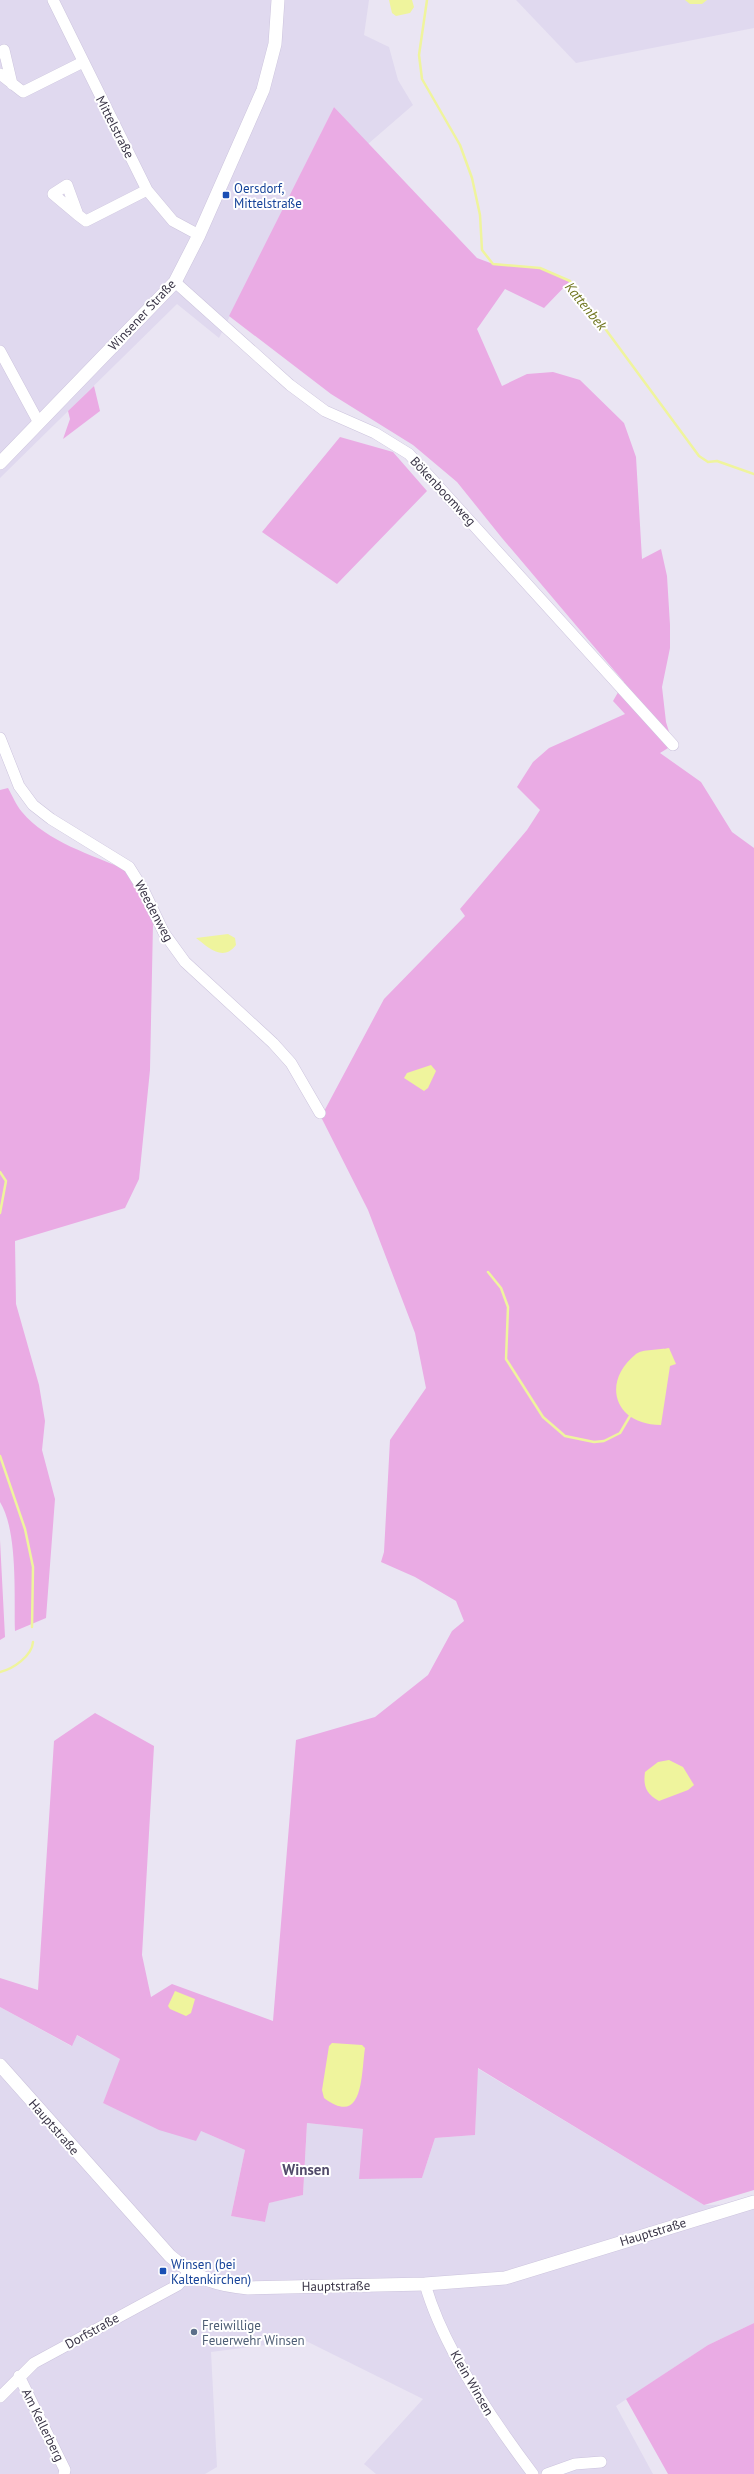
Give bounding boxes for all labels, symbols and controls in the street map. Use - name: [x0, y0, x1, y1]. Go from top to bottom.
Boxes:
- street label: Mittelstraße: [92, 93, 138, 161]
- place label: Oersdorf, Mittelstraße: [234, 180, 302, 212]
- marker: Oersdorf, Mittelstraße: [221, 190, 231, 200]
- street label: Winsener Straße: [105, 276, 179, 354]
- water label: Kattenbek: [561, 278, 611, 334]
- street label: Bökenboomweg: [407, 453, 479, 529]
- street label: Weedenweg: [131, 877, 177, 945]
- street label: Hauptstraße: [25, 2096, 83, 2158]
- district label: Winsen: [282, 2160, 330, 2179]
- street label: Hauptstraße: [618, 2214, 688, 2250]
- place label: Winsen (bei Kaltenkirchen): [171, 2256, 251, 2288]
- marker: Winsen (bei Kaltenkirchen): [158, 2266, 168, 2276]
- street label: Hauptstraße: [302, 2277, 370, 2295]
- street label: Dorfstraße: [62, 2309, 122, 2353]
- place label: Freiwillige Feuerwehr Winsen: [202, 2317, 305, 2349]
- marker: Freiwillige Feuerwehr Winsen: [189, 2327, 199, 2337]
- street label: Klein Winsen: [446, 2347, 498, 2419]
- street label: Am Kellerberg: [18, 2386, 68, 2464]

